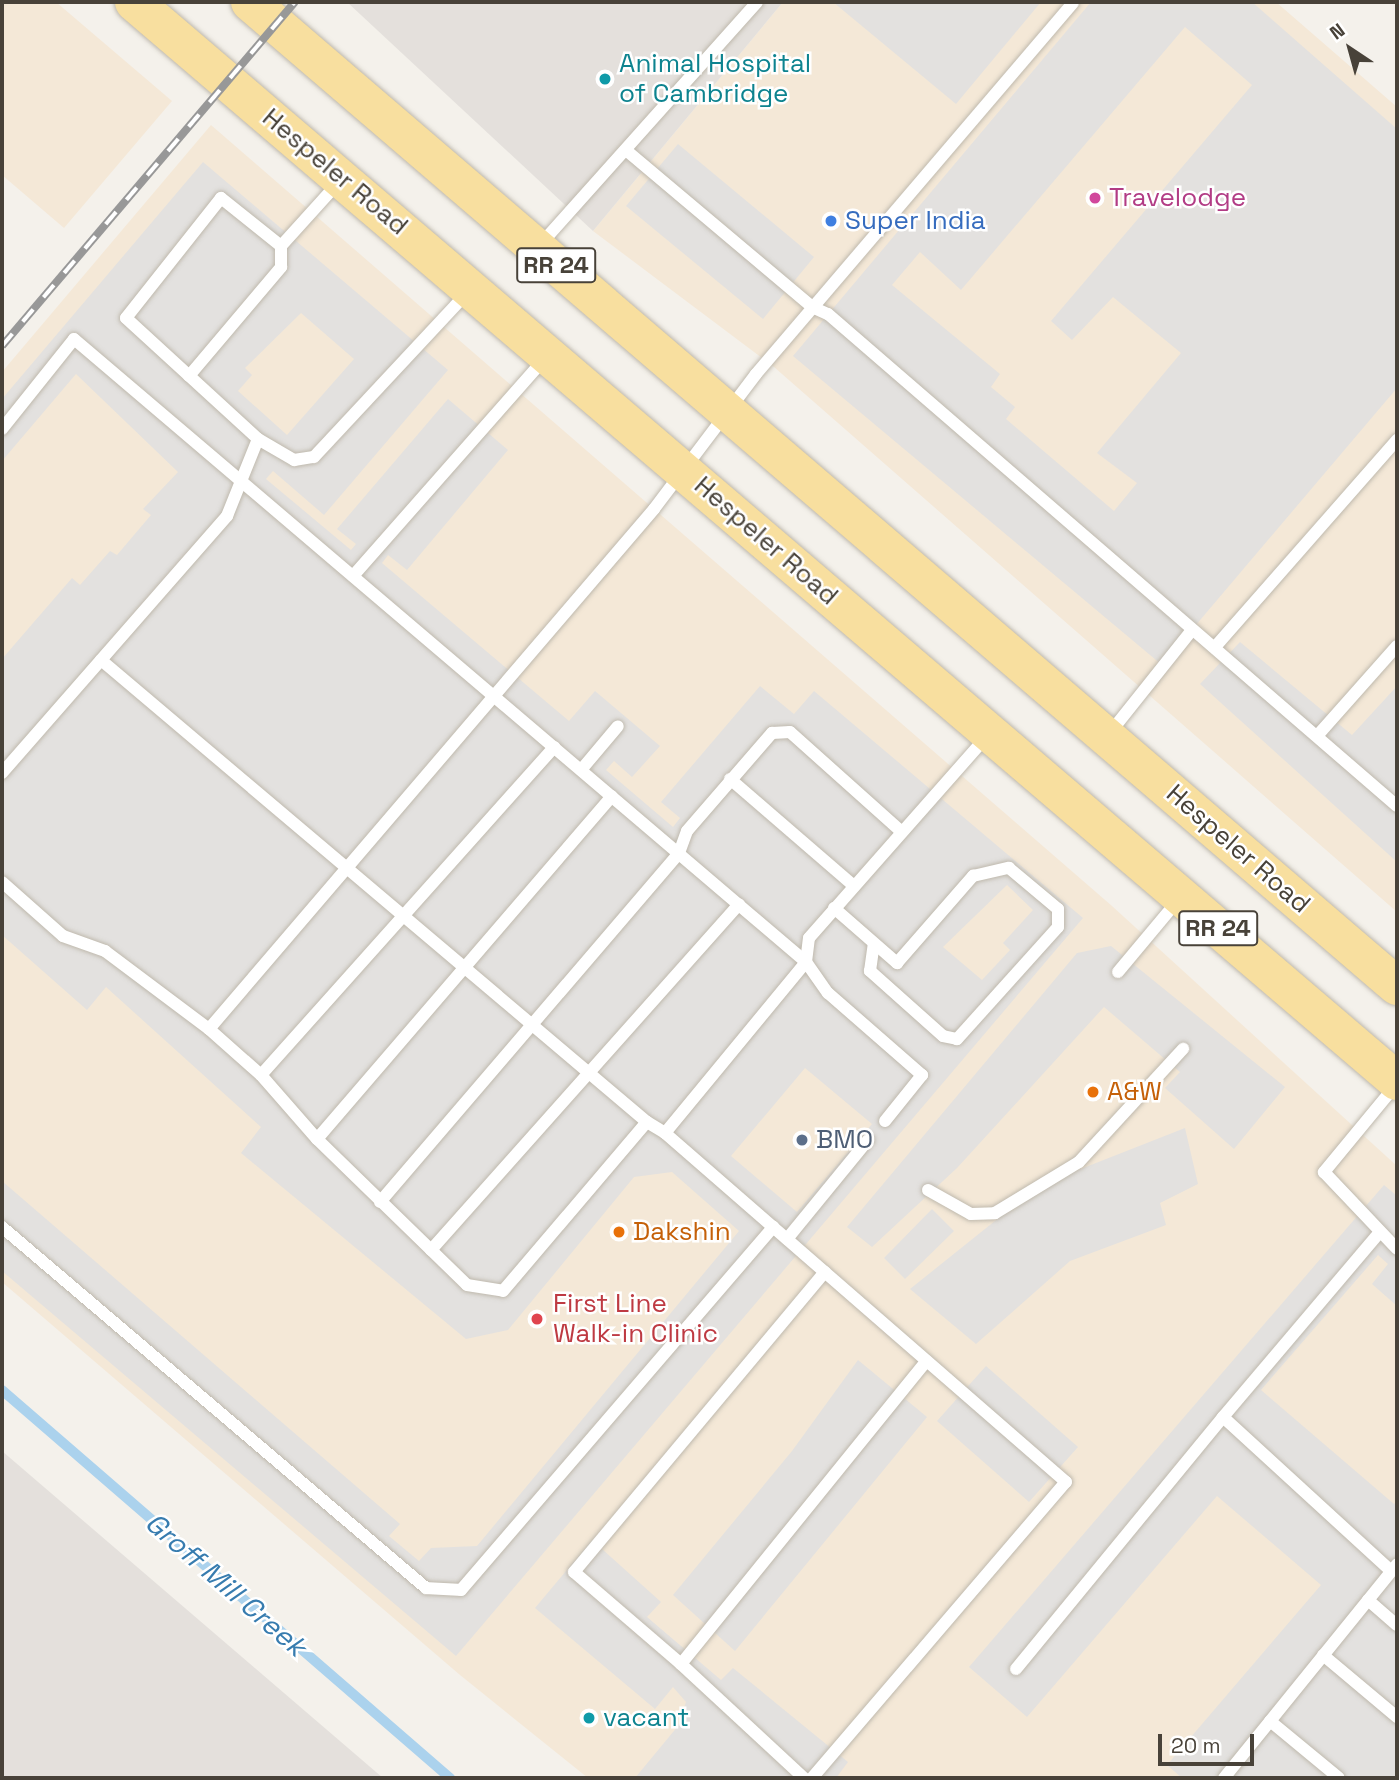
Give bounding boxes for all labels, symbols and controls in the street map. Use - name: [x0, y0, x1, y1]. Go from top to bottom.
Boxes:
- north arrow: [1315, 14, 1385, 84]
- text: N: [1325, 18, 1350, 45]
- place label: Animal Hospital of Cambridge: [619, 48, 811, 110]
- marker: Animal Hospital of Cambridge: [597, 71, 613, 87]
- street label: Hespeler Road: [256, 102, 414, 242]
- place label: Travelodge: [1109, 182, 1246, 214]
- marker: Travelodge: [1087, 190, 1103, 206]
- place label: Super India: [845, 205, 986, 237]
- marker: Super India: [823, 213, 839, 229]
- road number: RR 24: [516, 244, 596, 286]
- street label: Hespeler Road: [688, 470, 844, 612]
- street label: Hespeler Road: [1160, 778, 1316, 920]
- road number: RR 24: [1178, 908, 1258, 948]
- place label: A&W: [1107, 1076, 1162, 1108]
- marker: A&W: [1085, 1084, 1101, 1100]
- place label: BMO: [816, 1124, 873, 1156]
- marker: BMO: [794, 1132, 810, 1148]
- place label: Dakshin: [633, 1216, 731, 1248]
- marker: Dakshin: [611, 1224, 627, 1240]
- place label: First Line Walk-in Clinic: [553, 1288, 718, 1350]
- marker: First Line Walk-in Clinic: [527, 1309, 547, 1329]
- water label: Groff Mill Creek: [139, 1505, 313, 1663]
- place label: vacant: [603, 1702, 689, 1734]
- marker: vacant: [581, 1710, 597, 1726]
- scale bar: [1161, 1720, 1257, 1764]
- text: 20 m: [1171, 1732, 1221, 1759]

